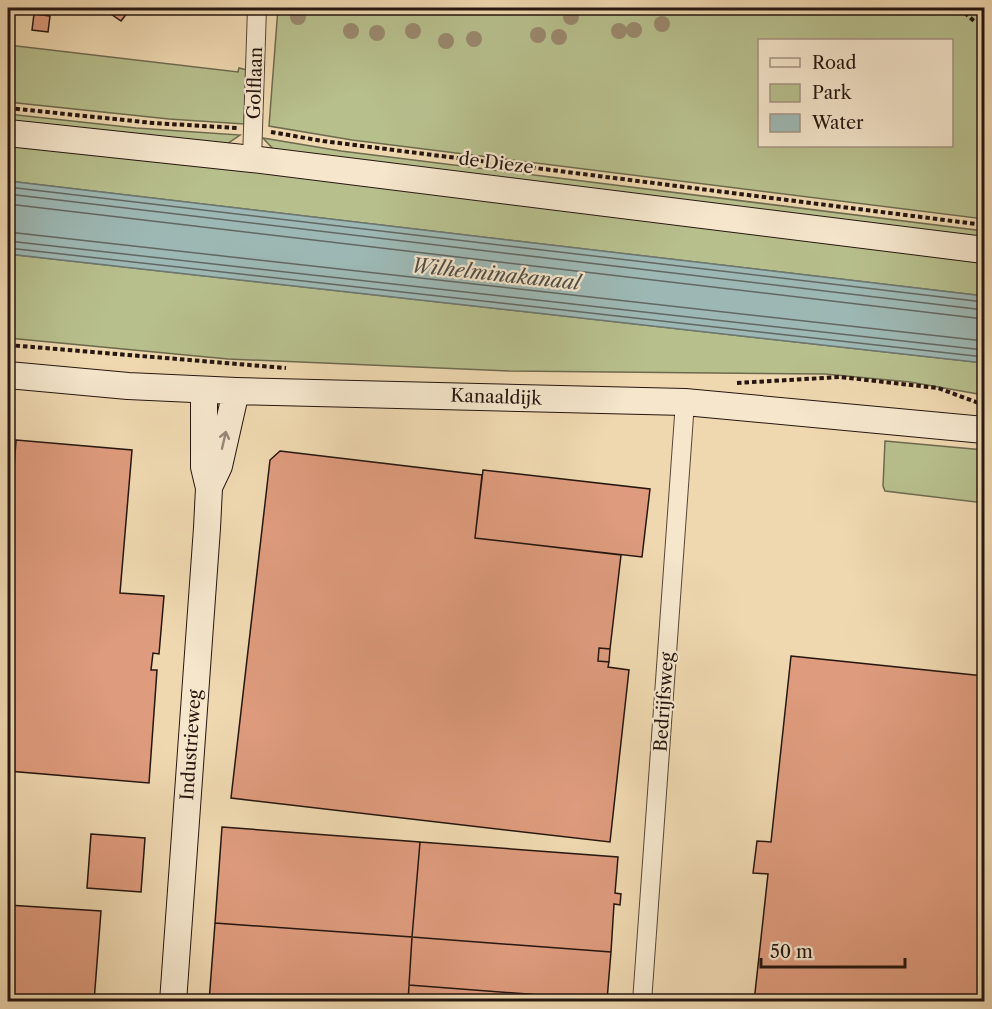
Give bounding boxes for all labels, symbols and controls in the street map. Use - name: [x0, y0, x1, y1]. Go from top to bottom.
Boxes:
- legend: [758, 39, 953, 147]
- street label: Golflaan: [243, 46, 267, 120]
- text: Road: [812, 52, 857, 74]
- text: Park: [812, 82, 853, 104]
- text: Water: [811, 112, 864, 134]
- street label: de Dieze: [457, 147, 535, 179]
- water label: Wilhelminakanaal: [410, 253, 584, 295]
- street label: Kanaaldijk: [450, 384, 543, 410]
- one-way arrow: [219, 431, 231, 450]
- street label: Bedrijfsweg: [650, 651, 678, 753]
- street label: Industrieweg: [176, 688, 206, 801]
- scale bar: [761, 931, 905, 969]
- text: 50 m: [770, 941, 813, 963]

